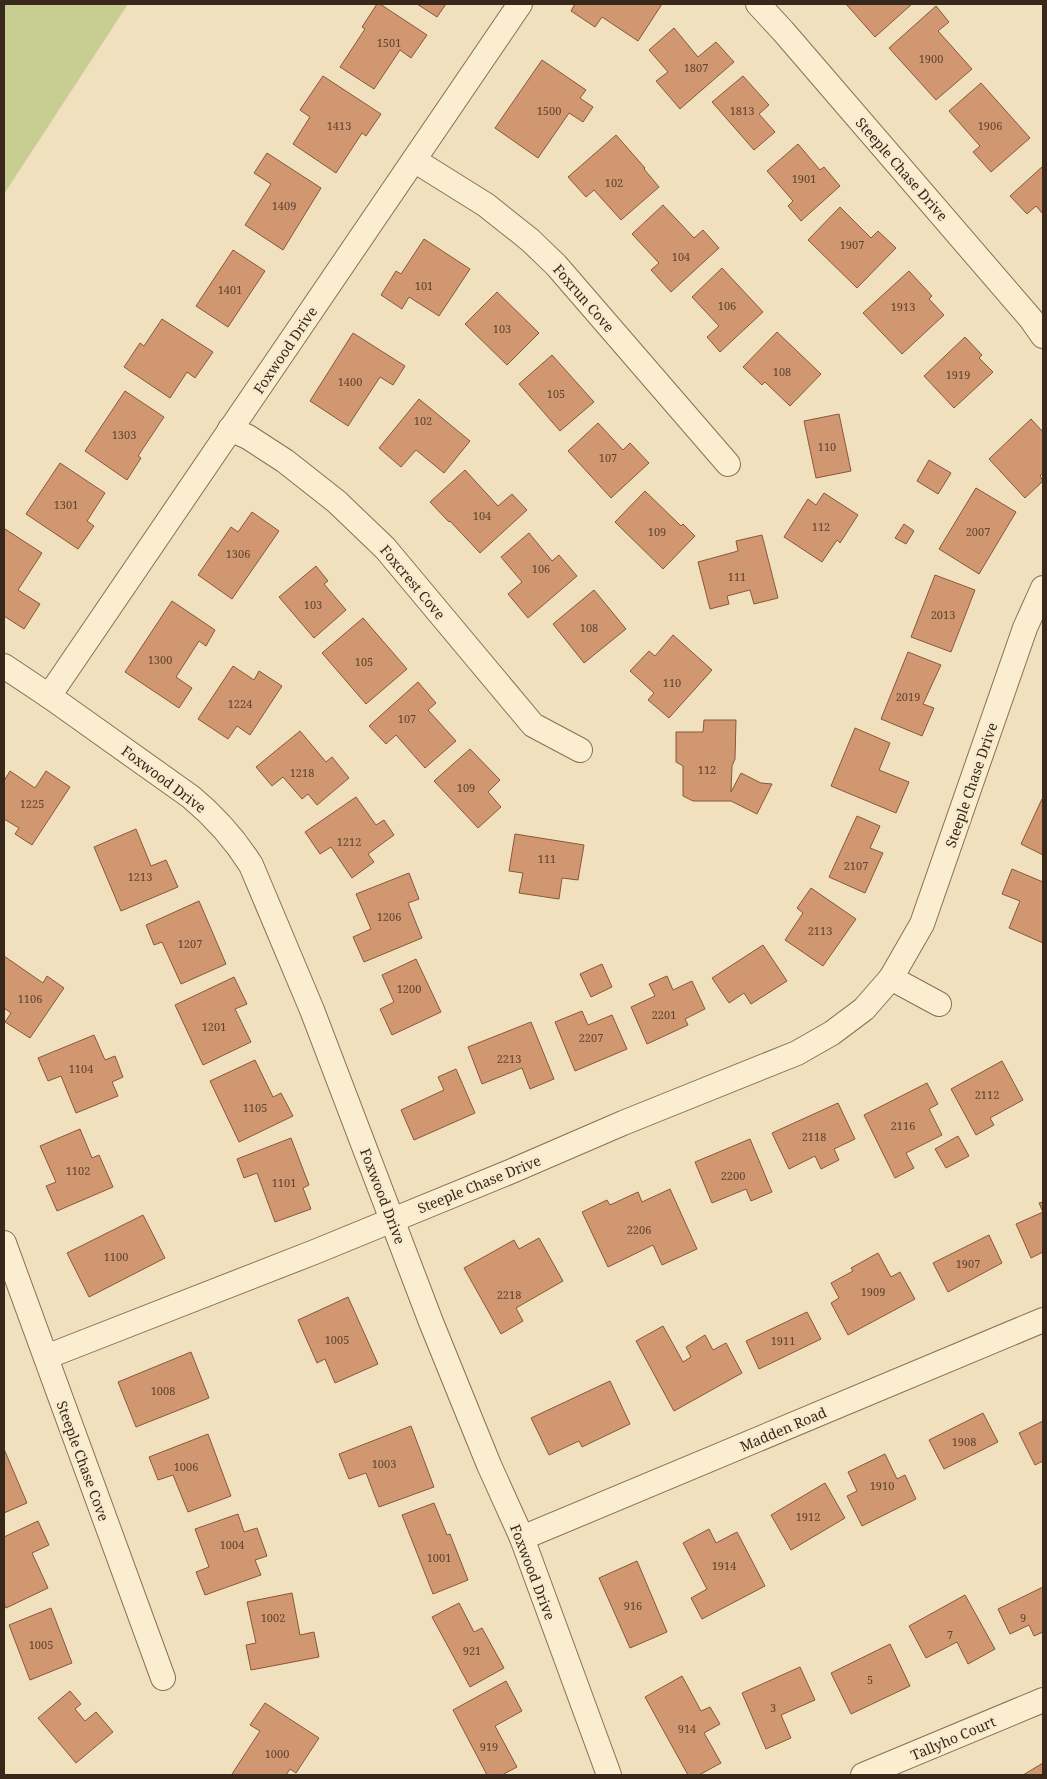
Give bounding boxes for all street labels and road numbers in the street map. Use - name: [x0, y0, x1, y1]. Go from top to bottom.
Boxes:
- street label: Steeple Chase Drive: [852, 113, 952, 225]
- street label: Foxrun Cove: [549, 260, 619, 336]
- street label: Foxwood Drive: [249, 303, 321, 397]
- street label: Foxcrest Cove: [376, 541, 450, 623]
- street label: Steeple Chase Drive: [941, 720, 1001, 850]
- street label: Foxwood Drive: [118, 741, 210, 817]
- street label: Foxwood Drive: [356, 1145, 410, 1247]
- street label: Steeple Chase Drive: [415, 1151, 543, 1217]
- street label: Steeple Chase Cove: [52, 1398, 114, 1524]
- street label: Madden Road: [737, 1402, 829, 1456]
- street label: Foxwood Drive: [506, 1521, 560, 1623]
- street label: Tallyho Court: [908, 1712, 998, 1764]

